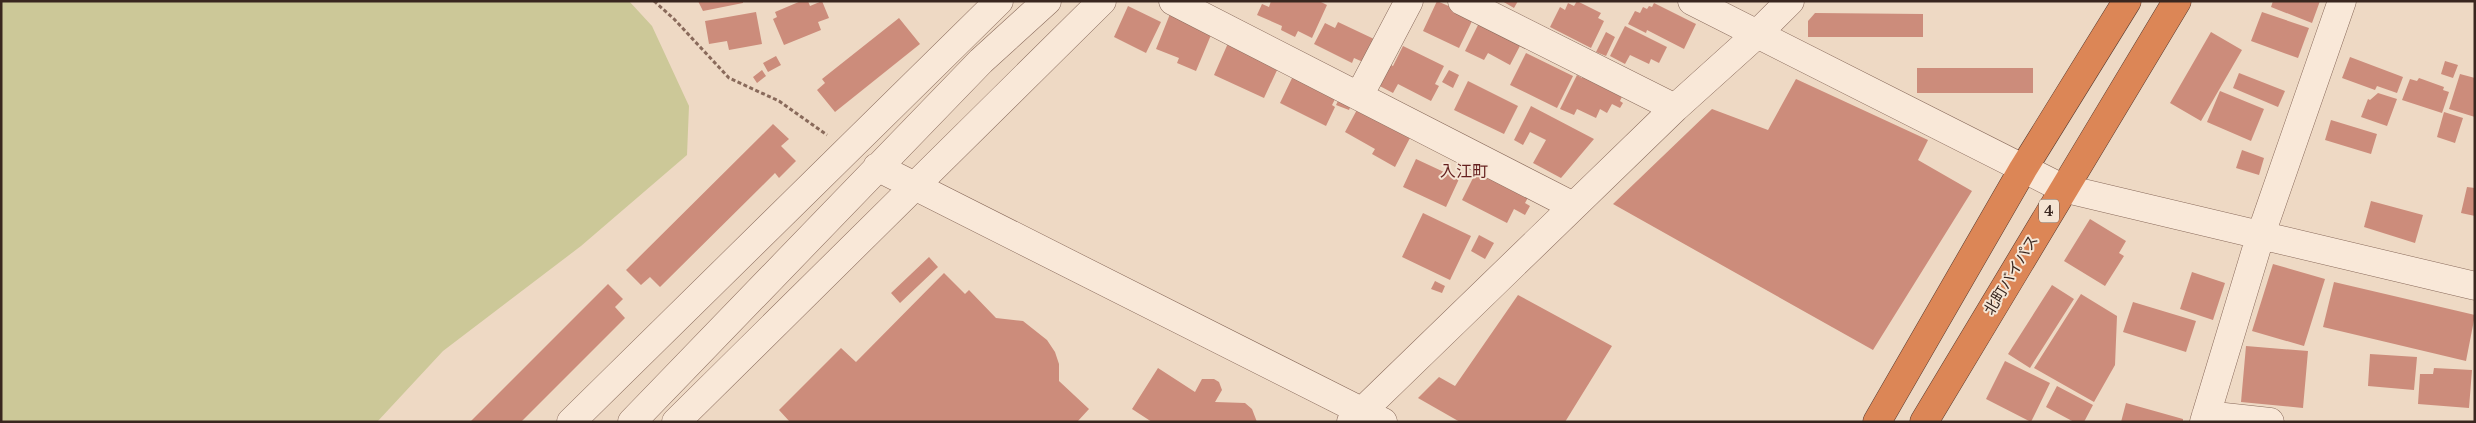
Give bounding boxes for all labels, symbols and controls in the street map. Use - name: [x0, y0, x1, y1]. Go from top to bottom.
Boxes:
- district label: 入江町: [1440, 161, 1488, 181]
- road number: 4: [2039, 200, 2059, 222]
- street label: 北町バイパス: [1979, 231, 2042, 318]

